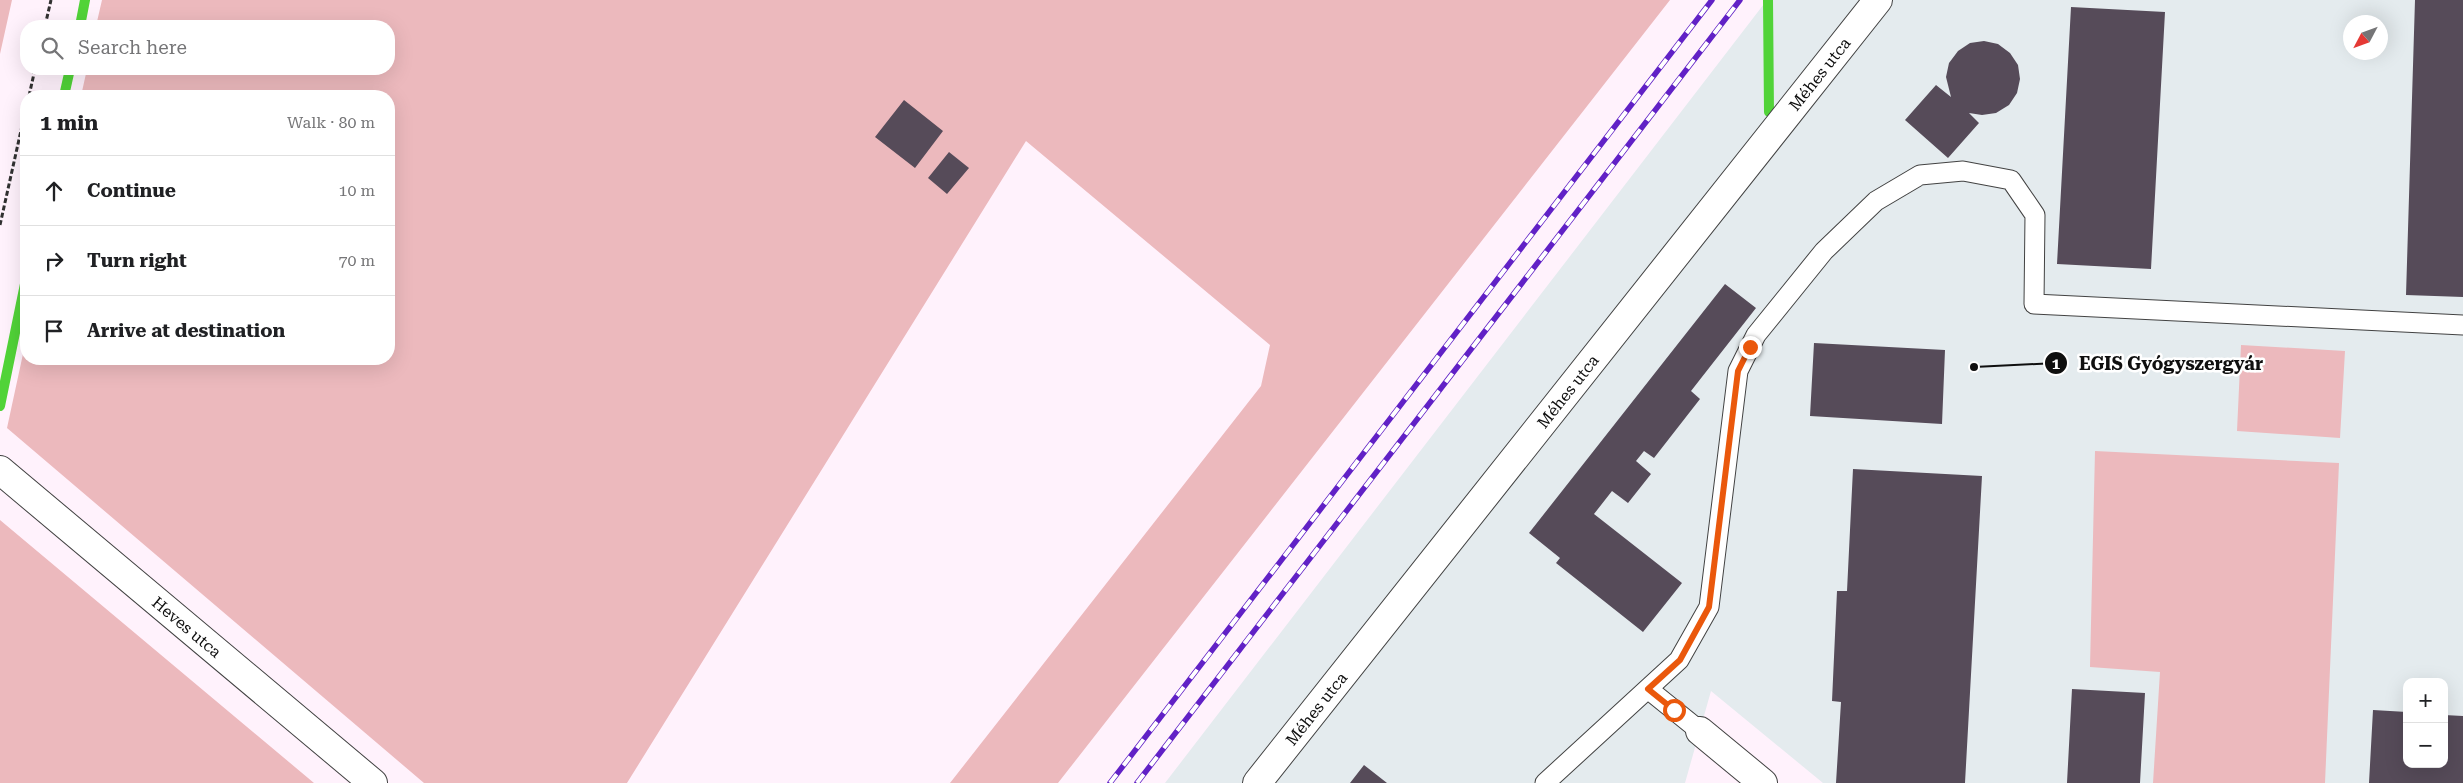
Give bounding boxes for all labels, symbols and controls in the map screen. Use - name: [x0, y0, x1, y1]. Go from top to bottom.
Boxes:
- north arrow: [2343, 15, 2388, 60]
- search box: [20, 20, 395, 75]
- street label: Méhes utca: [1785, 33, 1854, 114]
- icon: search: [38, 34, 66, 62]
- text: Search here: [78, 36, 187, 59]
- text: 1 min: [40, 111, 98, 135]
- text: Walk · 80 m: [287, 113, 375, 132]
- icon: ahead: [40, 177, 68, 205]
- text: Continue: [87, 179, 176, 202]
- text: 10 m: [338, 181, 375, 200]
- icon: right: [40, 247, 68, 275]
- text: Turn right: [87, 249, 187, 272]
- text: 70 m: [338, 251, 375, 270]
- icon: arrive: [40, 317, 68, 345]
- text: Arrive at destination: [87, 319, 285, 342]
- route end: [1739, 336, 1762, 359]
- callout: EGIS Gyógyszergyár: [2044, 347, 2273, 380]
- street label: Méhes utca: [1533, 351, 1603, 432]
- text: EGIS Gyógyszergyár: [2079, 353, 2263, 374]
- text: 1: [2052, 355, 2061, 373]
- street label: Heves utca: [148, 592, 226, 662]
- street label: Méhes utca: [1281, 668, 1351, 749]
- map controls: [2403, 678, 2448, 768]
- button: +: [2403, 678, 2448, 723]
- route start: [1663, 699, 1686, 722]
- button: −: [2403, 723, 2448, 768]

